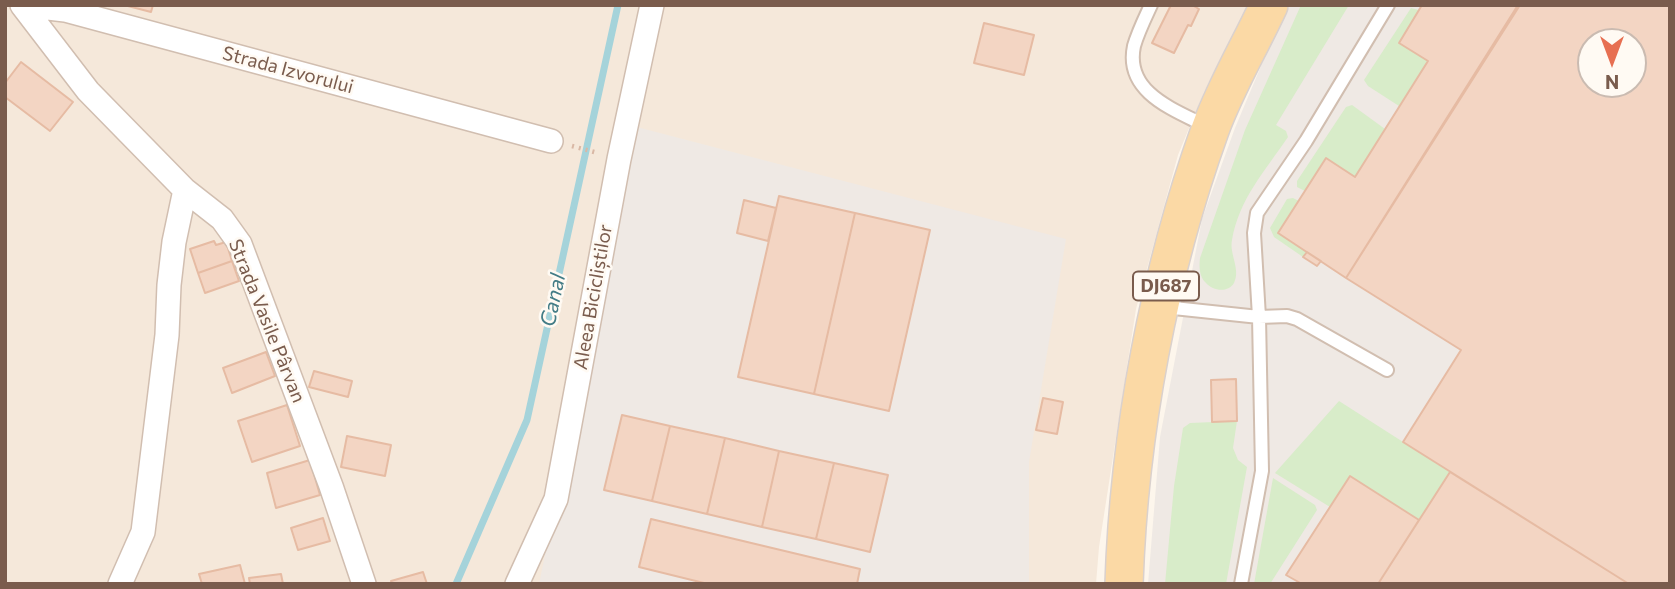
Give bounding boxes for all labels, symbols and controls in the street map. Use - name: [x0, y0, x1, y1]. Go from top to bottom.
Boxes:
- north arrow: [1577, 28, 1647, 98]
- street label: Strada Izvorului: [220, 42, 356, 98]
- text: N: [1605, 71, 1619, 94]
- street label: Aleea Bicicliștilor: [569, 223, 617, 371]
- street label: Strada Vasile Pârvan: [224, 236, 310, 406]
- water label: Canal: [535, 271, 571, 329]
- road number: DJ687: [1133, 272, 1199, 300]

